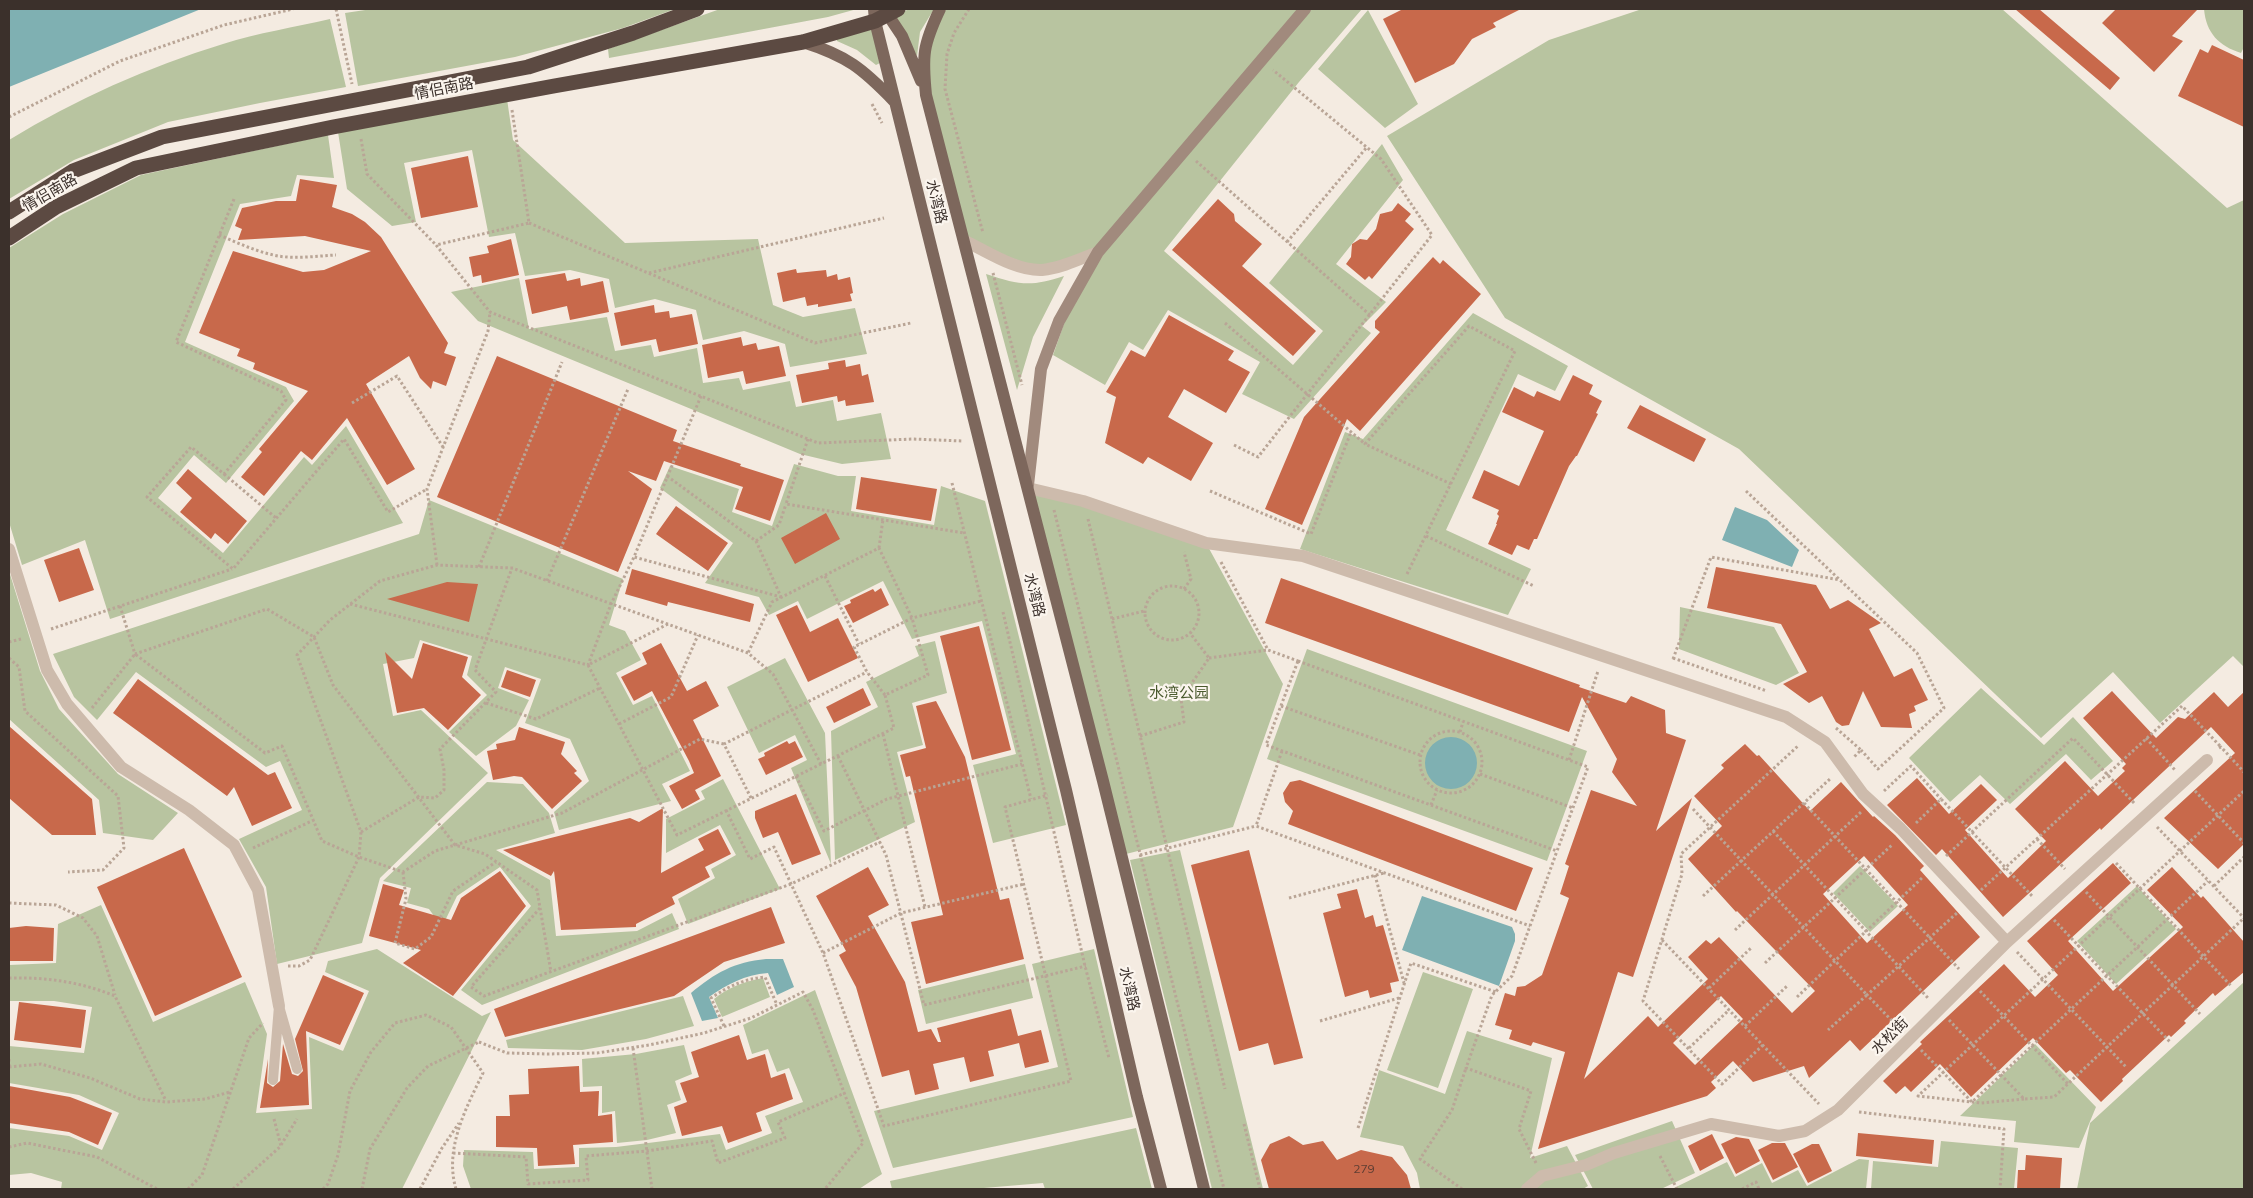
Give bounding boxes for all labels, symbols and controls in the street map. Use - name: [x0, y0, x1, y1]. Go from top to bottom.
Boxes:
- street label: 情侣南路: [413, 74, 475, 104]
- street label: 情侣南路: [20, 170, 80, 216]
- street label: 水湾路: [922, 178, 950, 226]
- street label: 水湾路: [1020, 571, 1048, 619]
- park label: 水湾公园: [1149, 684, 1209, 702]
- street label: 水湾路: [1115, 965, 1143, 1013]
- street label: 水松街: [1868, 1014, 1912, 1058]
- house number: 279: [1353, 1162, 1375, 1176]

